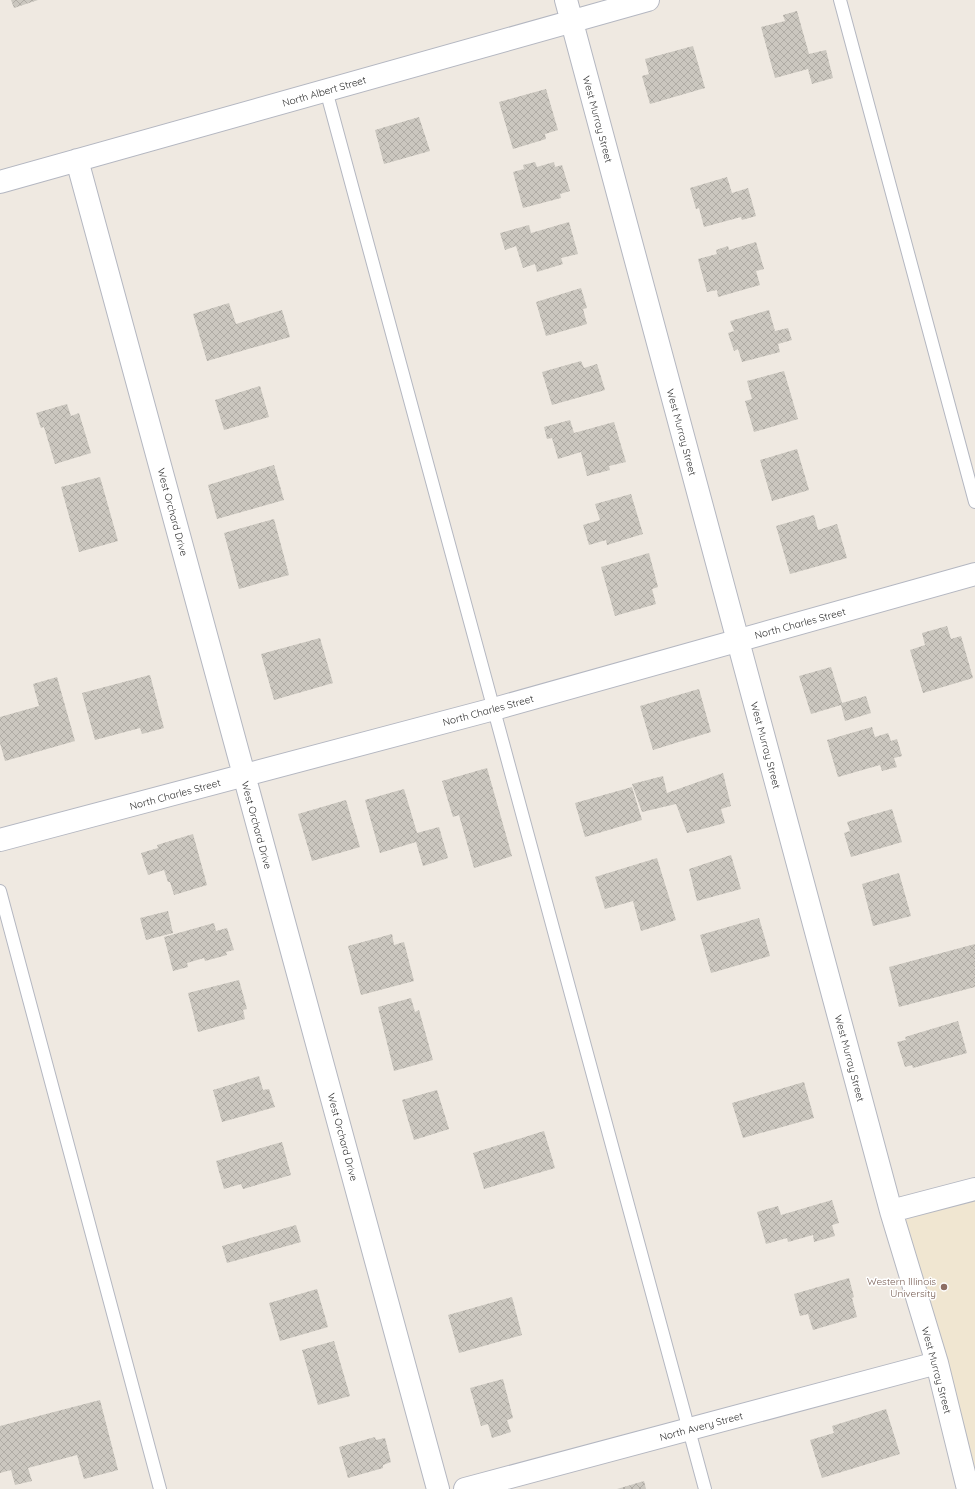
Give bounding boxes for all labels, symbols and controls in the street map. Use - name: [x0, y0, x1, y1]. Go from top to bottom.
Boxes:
- street label: North Albert Street: [281, 73, 368, 110]
- street label: West Murray Street: [580, 74, 616, 165]
- street label: West Murray Street: [664, 387, 700, 478]
- street label: West Orchard Drive: [155, 467, 191, 558]
- street label: North Charles Street: [753, 605, 848, 642]
- street label: North Charles Street: [441, 692, 536, 729]
- street label: West Murray Street: [748, 700, 784, 791]
- street label: North Charles Street: [128, 776, 223, 813]
- street label: West Orchard Drive: [239, 780, 275, 871]
- street label: West Murray Street: [832, 1013, 868, 1104]
- street label: West Orchard Drive: [325, 1092, 361, 1183]
- place label: Western Illinois University: [867, 1275, 936, 1300]
- marker: Western Illinois University: [939, 1282, 949, 1292]
- street label: West Murray Street: [919, 1325, 955, 1416]
- street label: North Avery Street: [658, 1409, 745, 1444]

